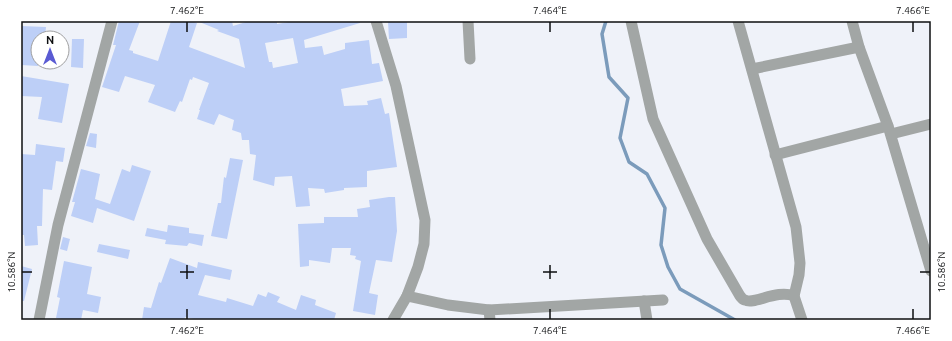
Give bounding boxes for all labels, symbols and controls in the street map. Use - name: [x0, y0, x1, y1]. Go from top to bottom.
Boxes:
- text: 7.462°E: [170, 5, 204, 16]
- text: 7.464°E: [533, 5, 567, 16]
- text: 7.466°E: [896, 5, 930, 16]
- north arrow: [30, 30, 70, 70]
- text: N: [46, 34, 54, 46]
- text: 10.586°N: [6, 251, 17, 293]
- text: 10.586°N: [936, 251, 947, 293]
- text: 7.462°E: [170, 325, 204, 336]
- text: 7.464°E: [533, 325, 567, 336]
- text: 7.466°E: [896, 325, 930, 336]

